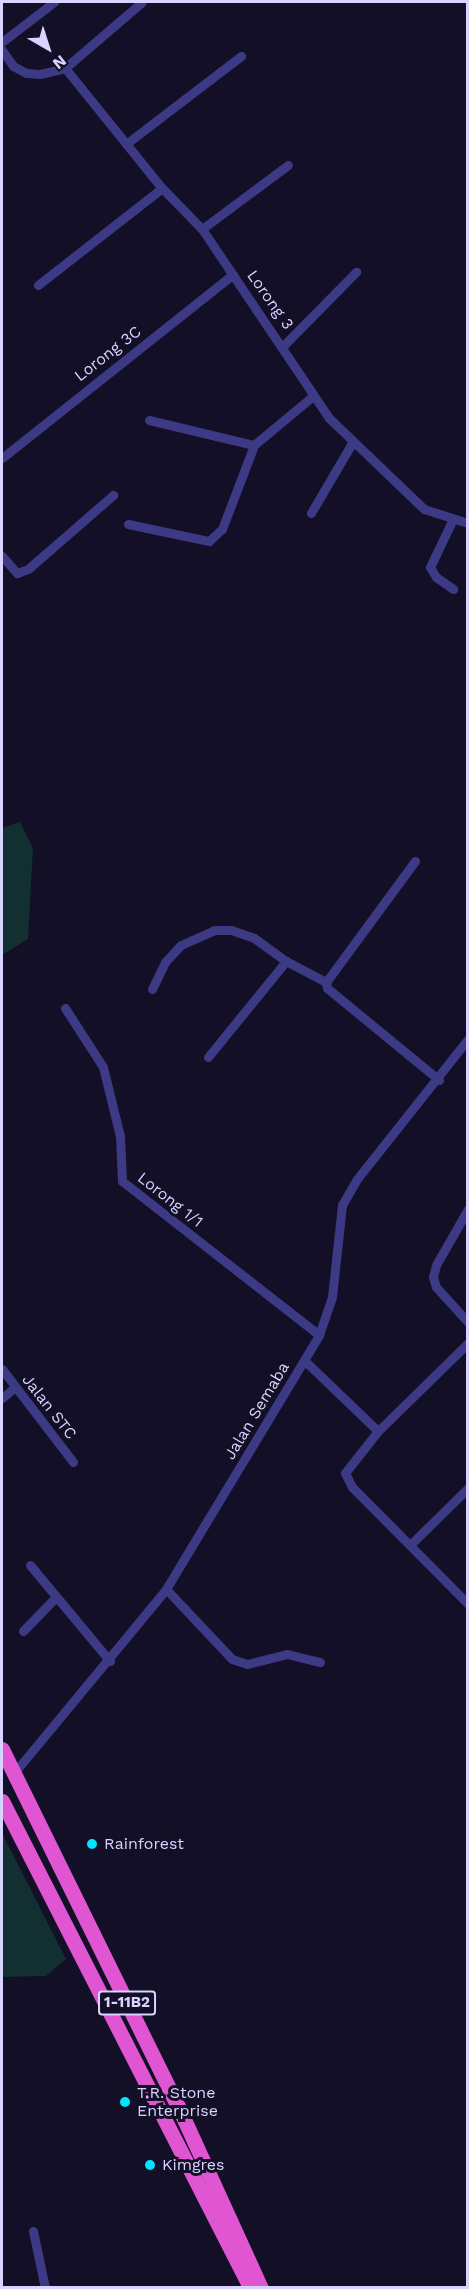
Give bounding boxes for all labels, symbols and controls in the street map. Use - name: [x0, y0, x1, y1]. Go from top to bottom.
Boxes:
- north arrow: [18, 18, 78, 78]
- text: N: [49, 51, 70, 73]
- street label: Lorong 3: [243, 267, 297, 333]
- street label: Lorong 3C: [71, 322, 145, 386]
- street label: Lorong 1/1: [133, 1168, 207, 1232]
- street label: Jalan Semaba: [220, 1359, 294, 1463]
- street label: Jalan STC: [18, 1371, 80, 1443]
- place label: Rainforest: [104, 1834, 184, 1854]
- marker: Rainforest: [85, 1837, 99, 1851]
- road number: 1-11B2: [97, 1991, 157, 2015]
- place label: T.R. Stone Enterprise: [137, 2083, 218, 2121]
- marker: T.R. Stone Enterprise: [118, 2095, 132, 2109]
- place label: Kimgres: [162, 2155, 224, 2175]
- marker: Kimgres: [143, 2158, 157, 2172]

